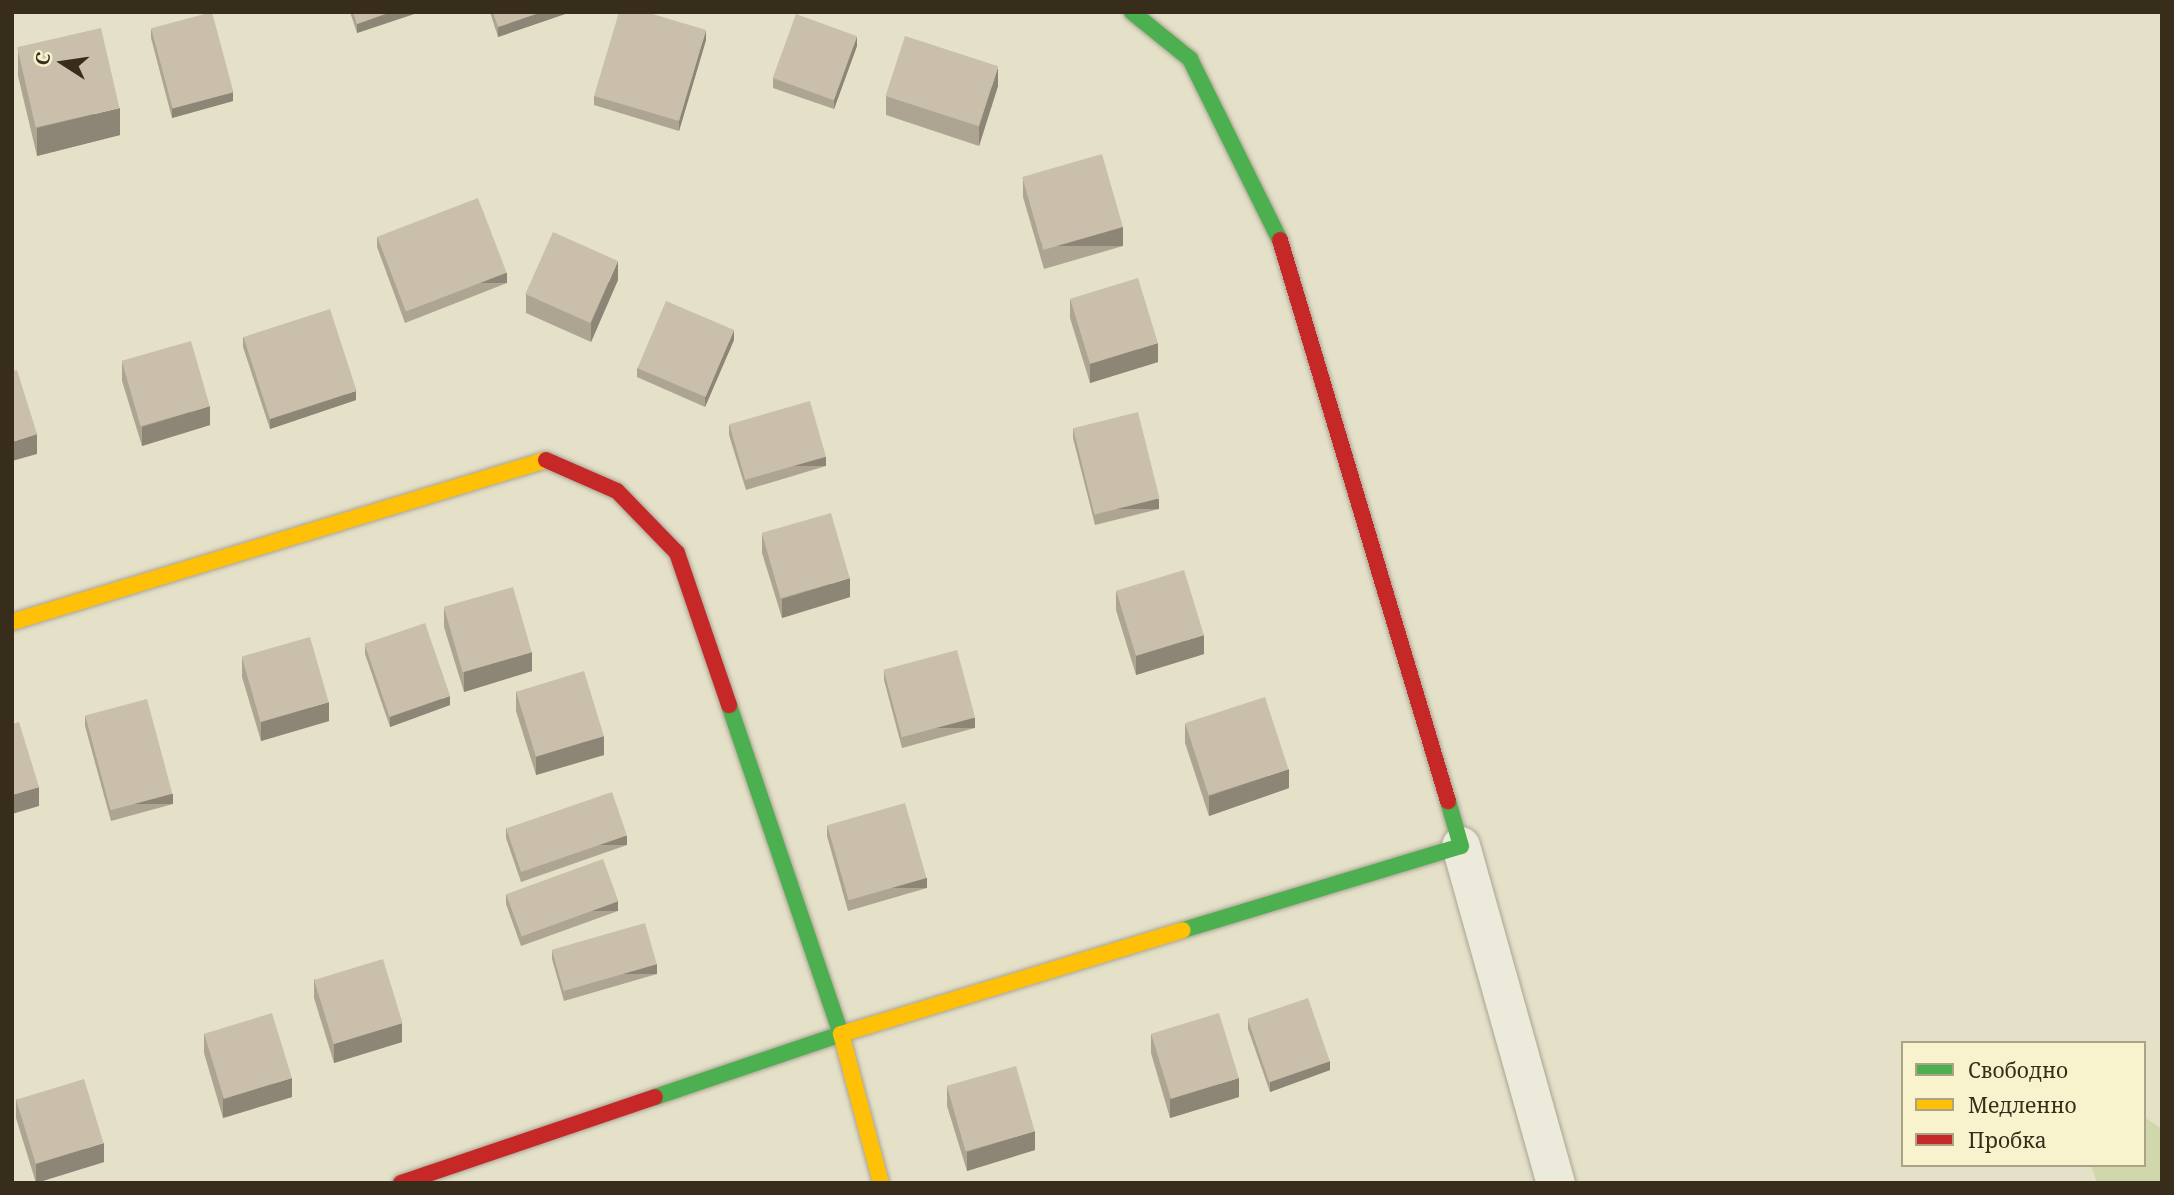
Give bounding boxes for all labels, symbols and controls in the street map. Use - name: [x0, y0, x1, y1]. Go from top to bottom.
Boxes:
- north arrow: [28, 28, 98, 98]
- text: С: [28, 50, 56, 67]
- legend: [1901, 1041, 2146, 1167]
- text: Свободно: [1968, 1056, 2068, 1084]
- text: Медленно: [1968, 1091, 2077, 1119]
- text: Пробка: [1968, 1126, 2047, 1154]

